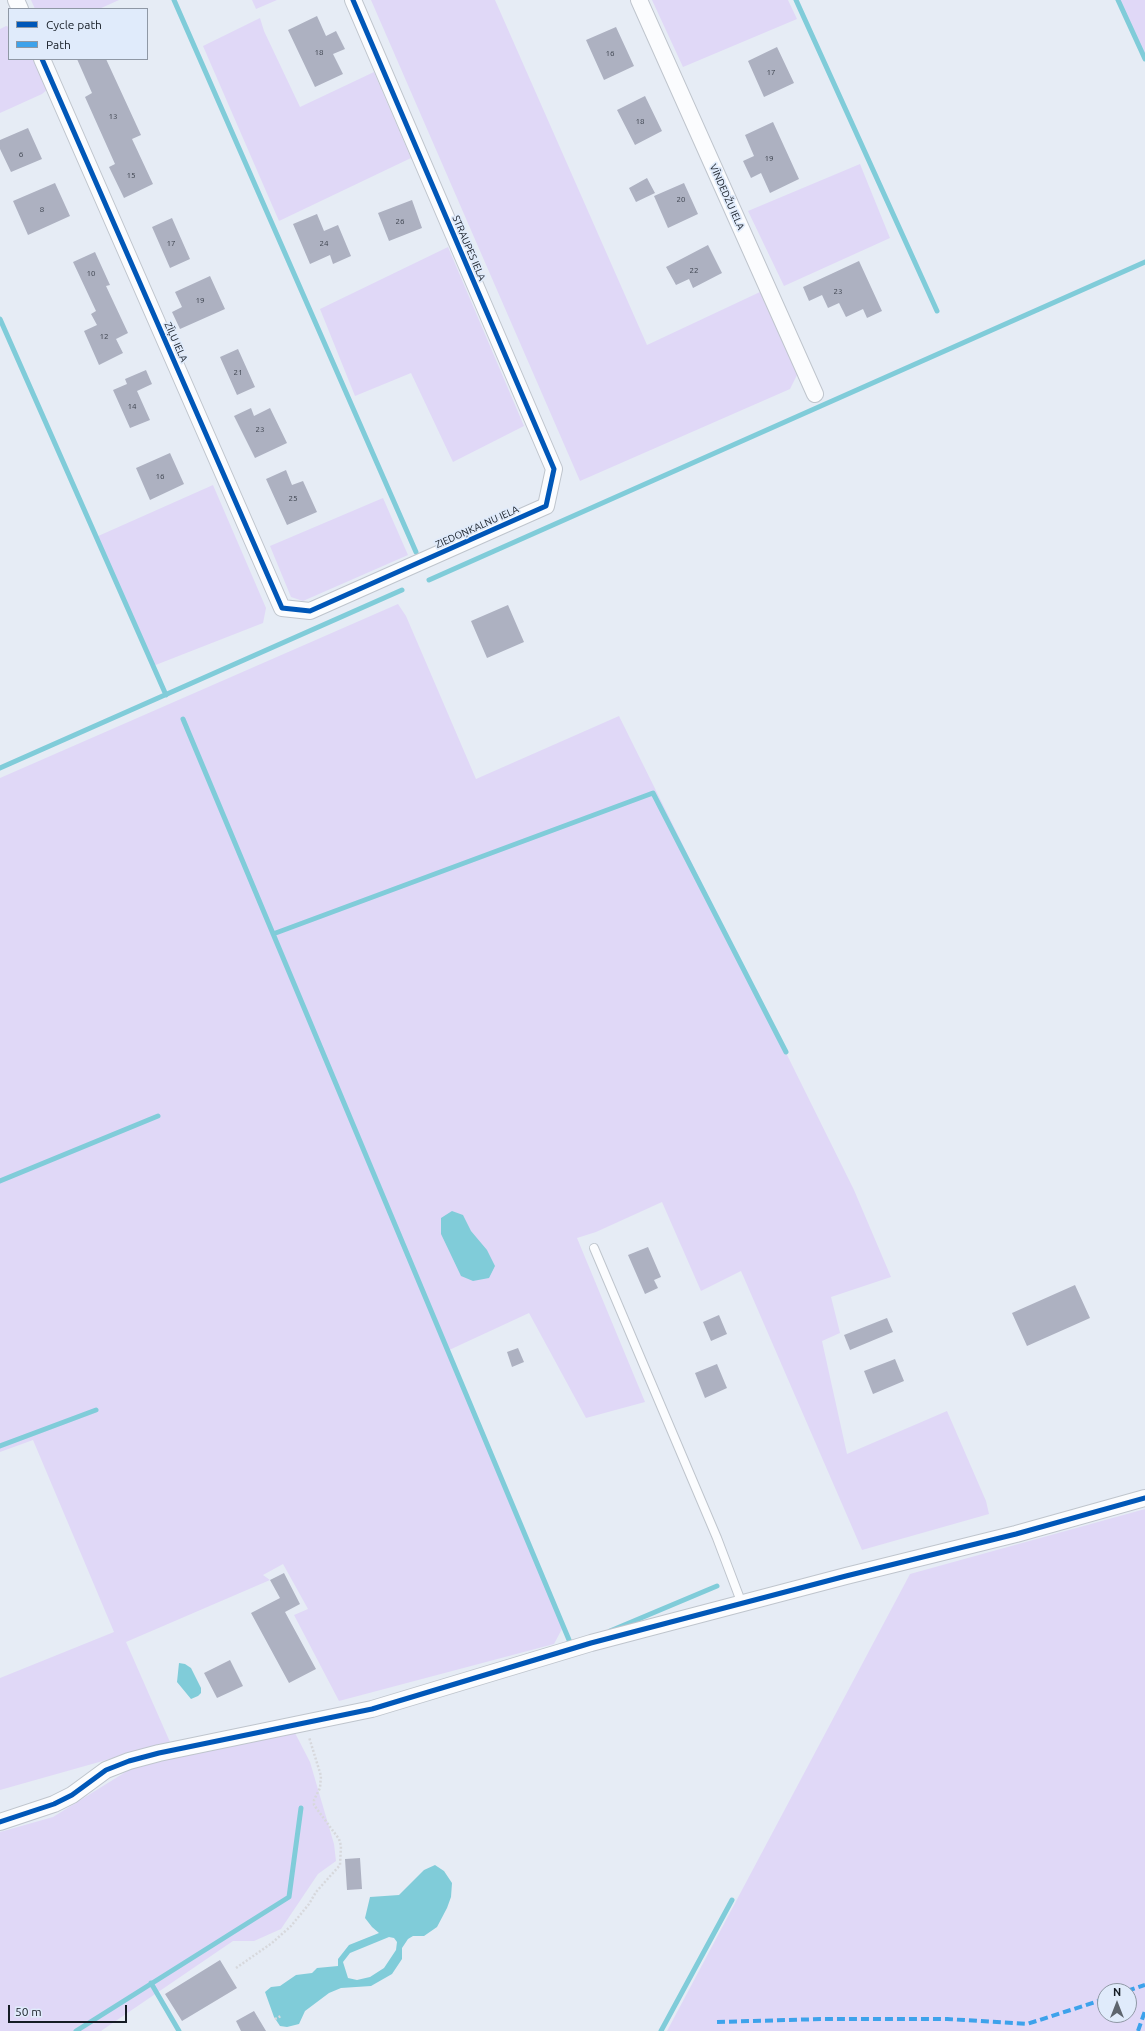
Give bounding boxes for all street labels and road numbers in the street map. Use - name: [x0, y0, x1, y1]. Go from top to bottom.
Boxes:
- street label: VĪNDEDŽU IELA: [707, 162, 747, 232]
- street label: STRAUPES IELA: [450, 214, 488, 282]
- street label: ZĪĻU IELA: [162, 320, 190, 364]
- street label: ZIEDOŅKALNU IELA: [433, 503, 521, 551]

